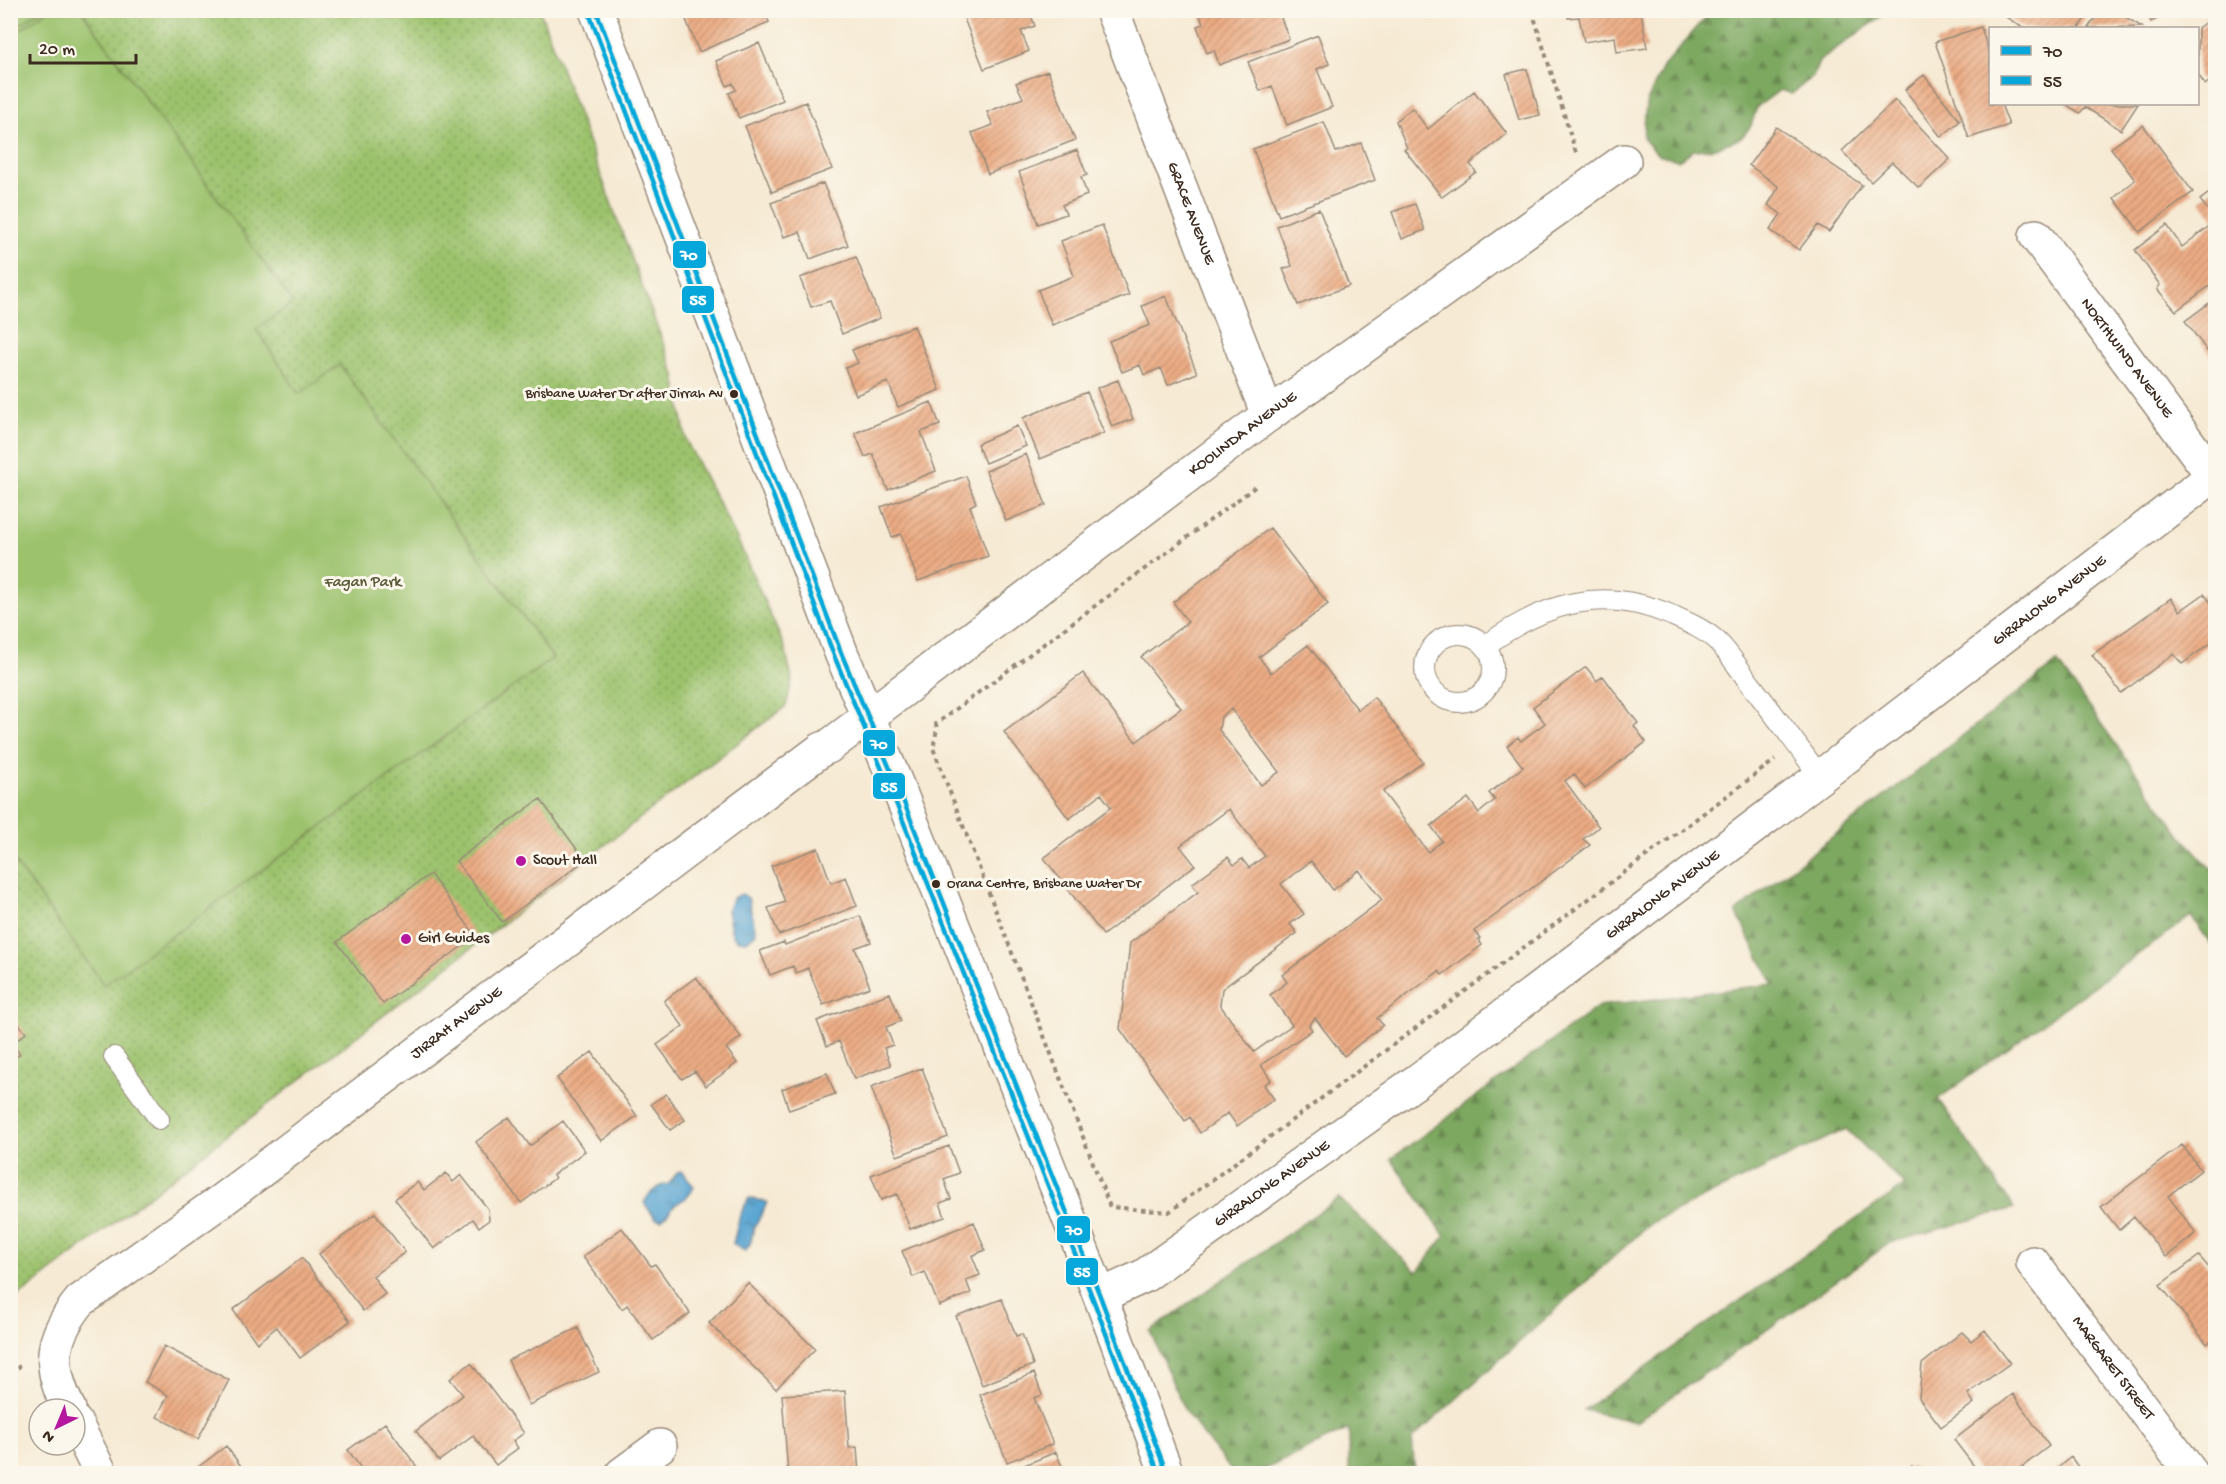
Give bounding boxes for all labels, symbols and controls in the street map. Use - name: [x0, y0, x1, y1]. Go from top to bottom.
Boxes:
- scale bar: [30, 27, 136, 65]
- legend: [1989, 27, 2199, 105]
- text: 20 m: [39, 40, 75, 61]
- text: 70: [2042, 43, 2063, 64]
- text: 55: [2043, 73, 2062, 94]
- street label: GRACE AVENUE: [1162, 159, 1219, 268]
- line badge: 70: [672, 240, 707, 269]
- text: 70: [679, 248, 698, 267]
- line badge: 55: [681, 285, 715, 314]
- text: 55: [690, 293, 707, 312]
- street label: NORTHWIND AVENUE: [2076, 295, 2177, 423]
- place label: Brisbane Water Dr after Jirrah Av: [524, 386, 723, 403]
- street label: KOOLINDA AVENUE: [1185, 387, 1302, 481]
- marker: Brisbane Water Dr after Jirrah Av: [728, 388, 740, 400]
- street label: GIRRALONG AVENUE: [1989, 551, 2111, 651]
- park label: Fagan Park: [324, 574, 403, 593]
- line badge: 70: [862, 729, 896, 757]
- text: 70: [869, 737, 888, 756]
- line badge: 55: [872, 772, 906, 800]
- text: 55: [881, 780, 898, 799]
- street label: GIRRALONG AVENUE: [1602, 846, 1725, 945]
- place label: Scout Hall: [533, 852, 597, 871]
- marker: Scout Hall: [514, 854, 528, 868]
- place label: Orana Centre, Brisbane Water Dr: [947, 876, 1142, 893]
- marker: Orana Centre, Brisbane Water Dr: [930, 878, 942, 890]
- place label: Girl Guides: [418, 930, 490, 949]
- marker: Girl Guides: [399, 932, 413, 946]
- street label: JIRRAH AVENUE: [407, 982, 507, 1064]
- street label: GIRRALONG AVENUE: [1211, 1136, 1335, 1232]
- line badge: 70: [1056, 1215, 1091, 1244]
- text: 70: [1064, 1223, 1083, 1242]
- line badge: 55: [1065, 1257, 1099, 1286]
- text: 55: [1074, 1265, 1091, 1284]
- street label: MARGARET STREET: [2067, 1313, 2158, 1425]
- north arrow: [27, 1397, 87, 1457]
- text: N: [38, 1425, 59, 1446]

